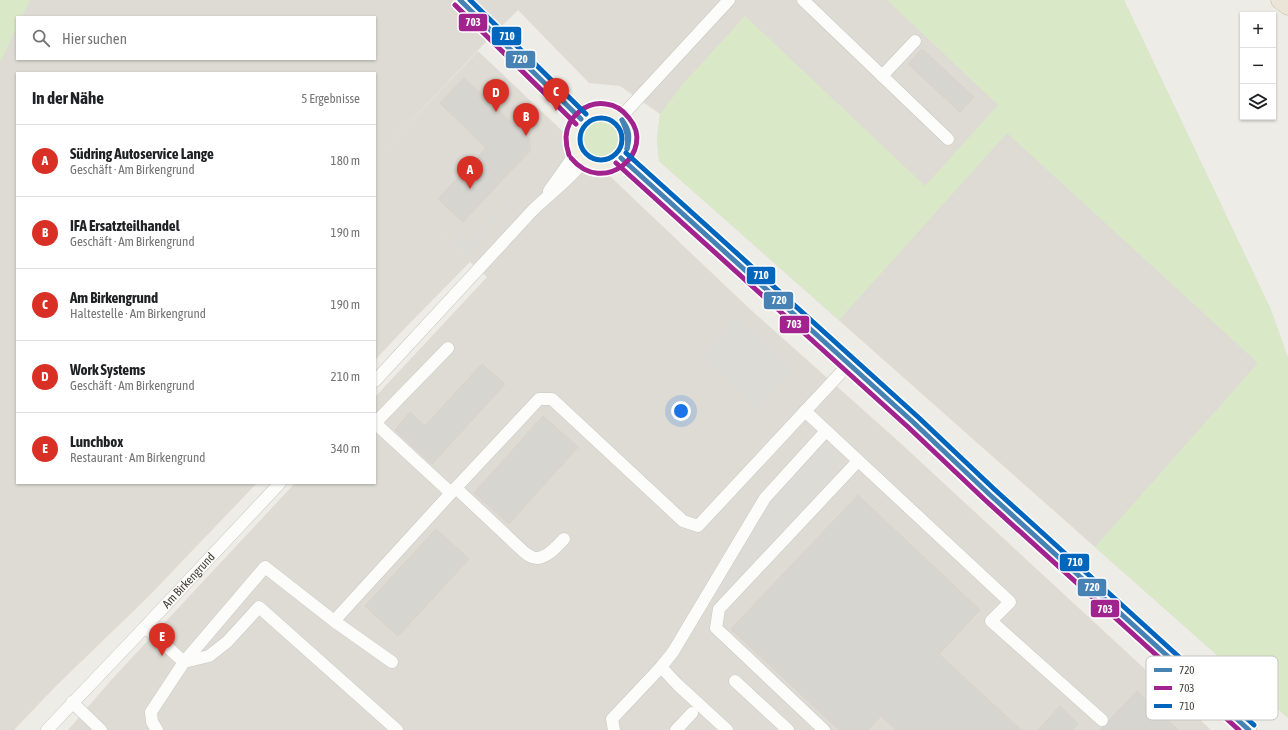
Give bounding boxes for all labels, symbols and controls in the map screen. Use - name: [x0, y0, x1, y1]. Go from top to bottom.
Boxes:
- map controls: [1240, 12, 1276, 120]
- button: +: [1240, 12, 1276, 48]
- line badge: 703: [458, 13, 488, 32]
- search box: [16, 16, 376, 60]
- text: 703: [465, 16, 481, 28]
- line badge: 710: [491, 26, 522, 46]
- icon: search: [30, 27, 52, 49]
- text: Hier suchen: [62, 30, 127, 47]
- text: 710: [499, 30, 515, 42]
- button: −: [1240, 48, 1276, 84]
- line badge: 720: [505, 50, 536, 69]
- text: 720: [512, 53, 528, 65]
- pin: C: [543, 78, 569, 111]
- pin: D: [483, 79, 509, 112]
- button: layers: [1240, 84, 1276, 120]
- text: In der Nähe: [32, 88, 104, 108]
- text: 5 Ergebnisse: [301, 91, 360, 106]
- pin: B: [513, 103, 539, 136]
- text: Südring Autoservice Lange: [70, 145, 214, 162]
- text: A: [42, 153, 48, 168]
- text: 180 m: [331, 153, 360, 168]
- pin: A: [457, 156, 483, 189]
- text: Geschäft · Am Birkengrund: [70, 162, 195, 177]
- text: IFA Ersatzteilhandel: [70, 217, 180, 234]
- text: B: [42, 225, 48, 240]
- text: 190 m: [331, 225, 360, 240]
- text: Geschäft · Am Birkengrund: [70, 234, 195, 249]
- line badge: 710: [746, 266, 776, 285]
- text: 710: [753, 269, 769, 281]
- text: Am Birkengrund: [70, 289, 158, 306]
- line badge: 720: [763, 291, 794, 310]
- text: 720: [771, 294, 787, 306]
- text: C: [42, 297, 48, 312]
- text: 190 m: [331, 297, 360, 312]
- text: Haltestelle · Am Birkengrund: [70, 306, 206, 321]
- line badge: 703: [779, 315, 810, 334]
- text: 703: [786, 318, 802, 330]
- text: Work Systems: [70, 361, 145, 378]
- text: D: [41, 369, 49, 384]
- text: 210 m: [331, 369, 360, 384]
- text: Geschäft · Am Birkengrund: [70, 378, 195, 393]
- your location: [671, 401, 691, 421]
- text: Lunchbox: [70, 433, 123, 450]
- text: E: [42, 441, 48, 456]
- text: 340 m: [331, 441, 360, 456]
- text: Restaurant · Am Birkengrund: [70, 450, 205, 465]
- street label: Am Birkengrund: [159, 550, 218, 611]
- line badge: 710: [1059, 553, 1090, 572]
- text: 710: [1067, 556, 1083, 568]
- line badge: 720: [1077, 578, 1107, 597]
- text: 720: [1084, 581, 1100, 593]
- line badge: 703: [1090, 599, 1120, 618]
- text: 703: [1097, 603, 1113, 615]
- pin: E: [149, 623, 175, 656]
- legend: [1146, 656, 1278, 720]
- text: 720: [1179, 664, 1195, 676]
- text: 703: [1179, 682, 1195, 694]
- text: 710: [1179, 700, 1195, 712]

